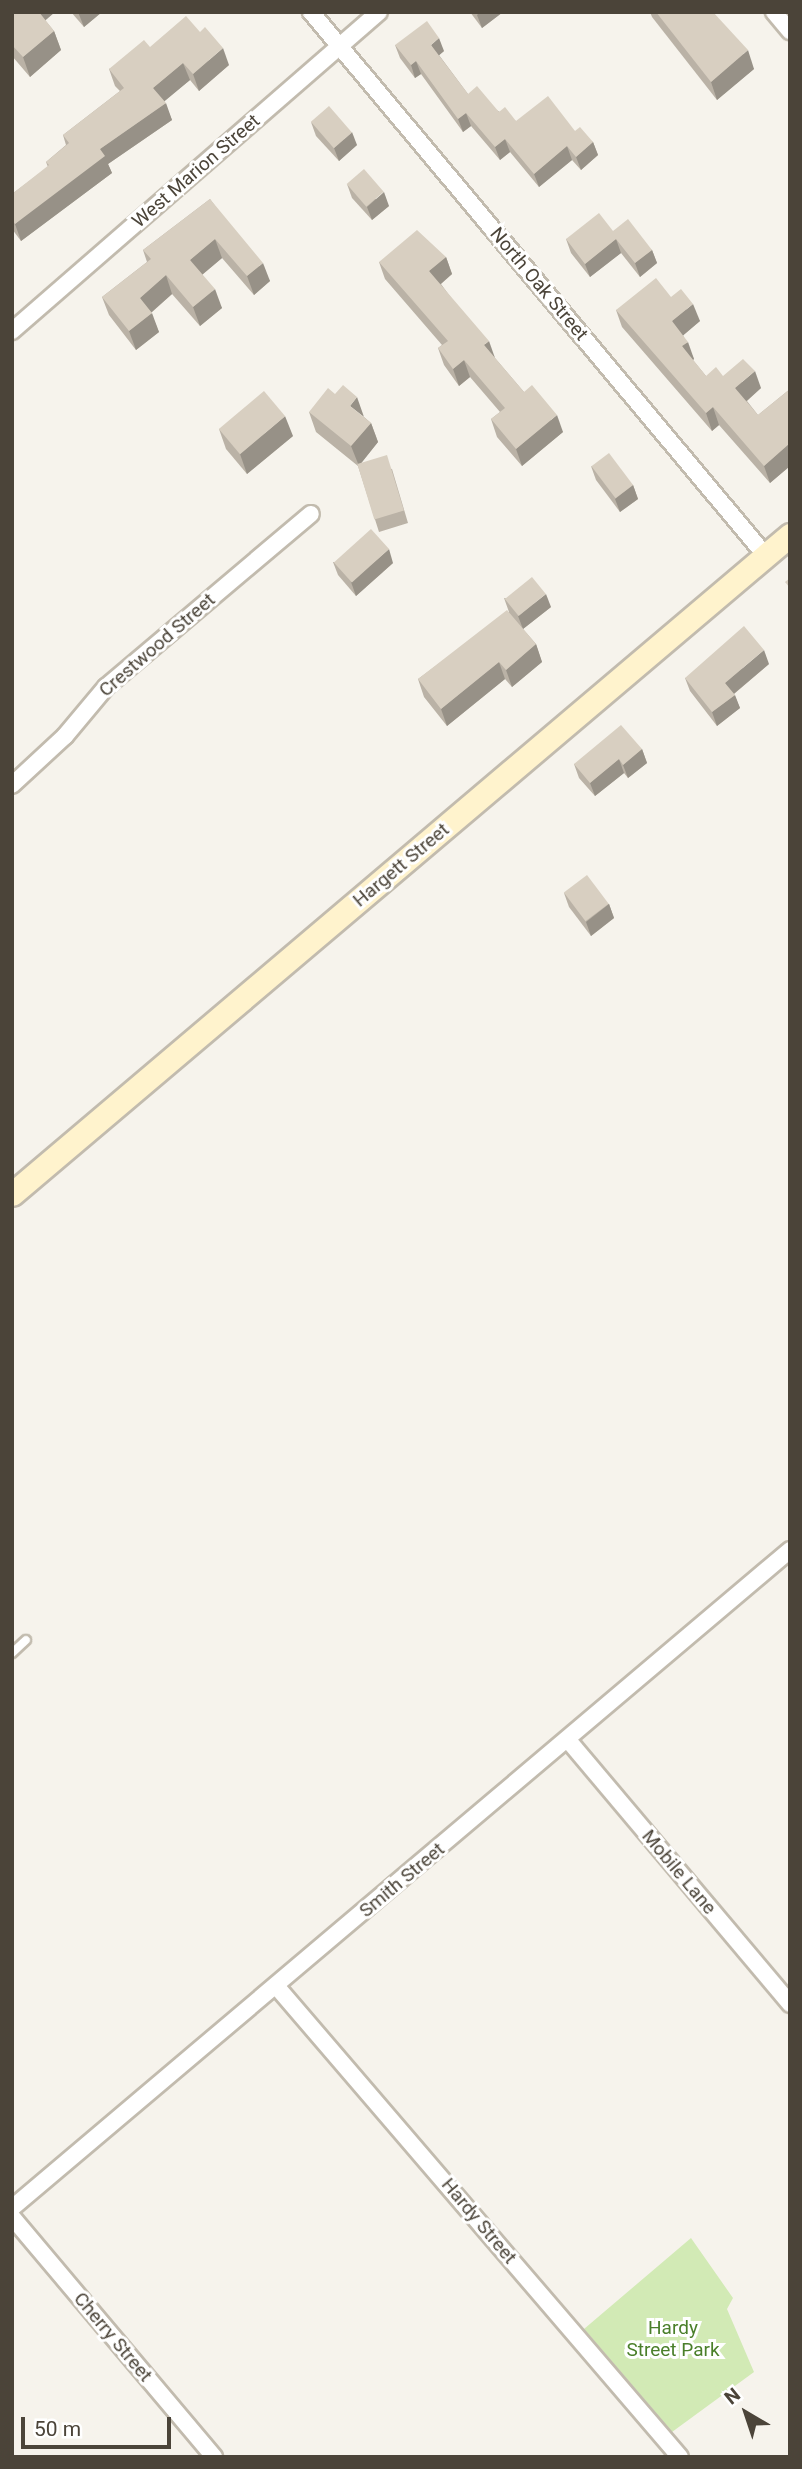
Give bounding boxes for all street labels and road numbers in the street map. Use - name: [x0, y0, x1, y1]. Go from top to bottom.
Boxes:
- street label: West Marion Street: [128, 109, 264, 233]
- street label: North Oak Street: [485, 223, 593, 345]
- street label: Crestwood Street: [94, 588, 220, 702]
- street label: Hargett Street: [348, 818, 454, 912]
- street label: Mobile Lane: [637, 1825, 721, 1919]
- street label: Smith Street: [355, 1838, 449, 1922]
- street label: Hardy Street: [437, 2174, 521, 2268]
- street label: Cherry Street: [69, 2288, 157, 2386]

